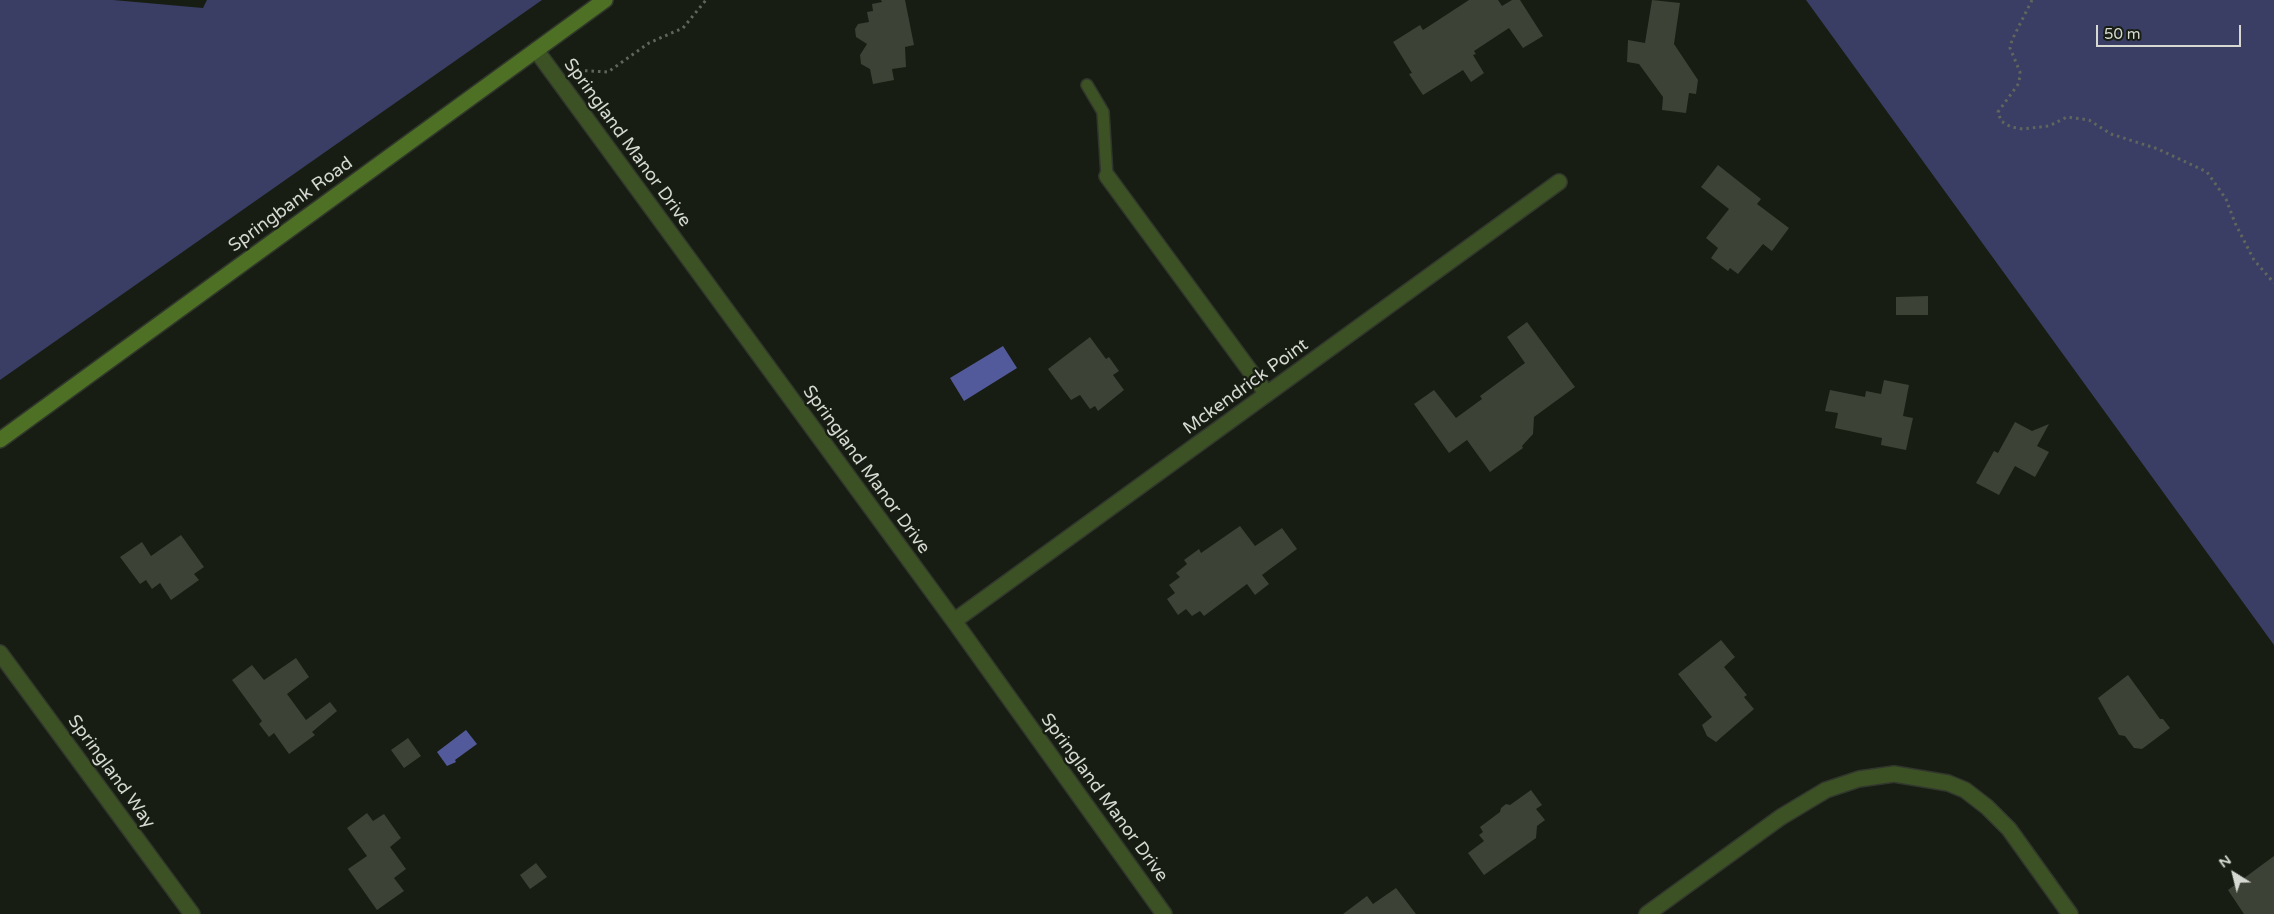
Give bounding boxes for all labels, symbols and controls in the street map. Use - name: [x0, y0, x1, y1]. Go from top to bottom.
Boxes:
- scale bar: [2099, 15, 2244, 47]
- text: 50 m: [2104, 25, 2141, 43]
- street label: Springland Manor Drive: [559, 55, 695, 231]
- street label: Springbank Road: [225, 153, 357, 257]
- street label: Mckendrick Point: [1179, 334, 1313, 440]
- street label: Springland Manor Drive: [798, 382, 934, 558]
- street label: Springland Manor Drive: [1036, 710, 1172, 886]
- street label: Springland Way: [63, 711, 159, 833]
- north arrow: [2209, 849, 2259, 899]
- text: N: [2215, 851, 2234, 872]

